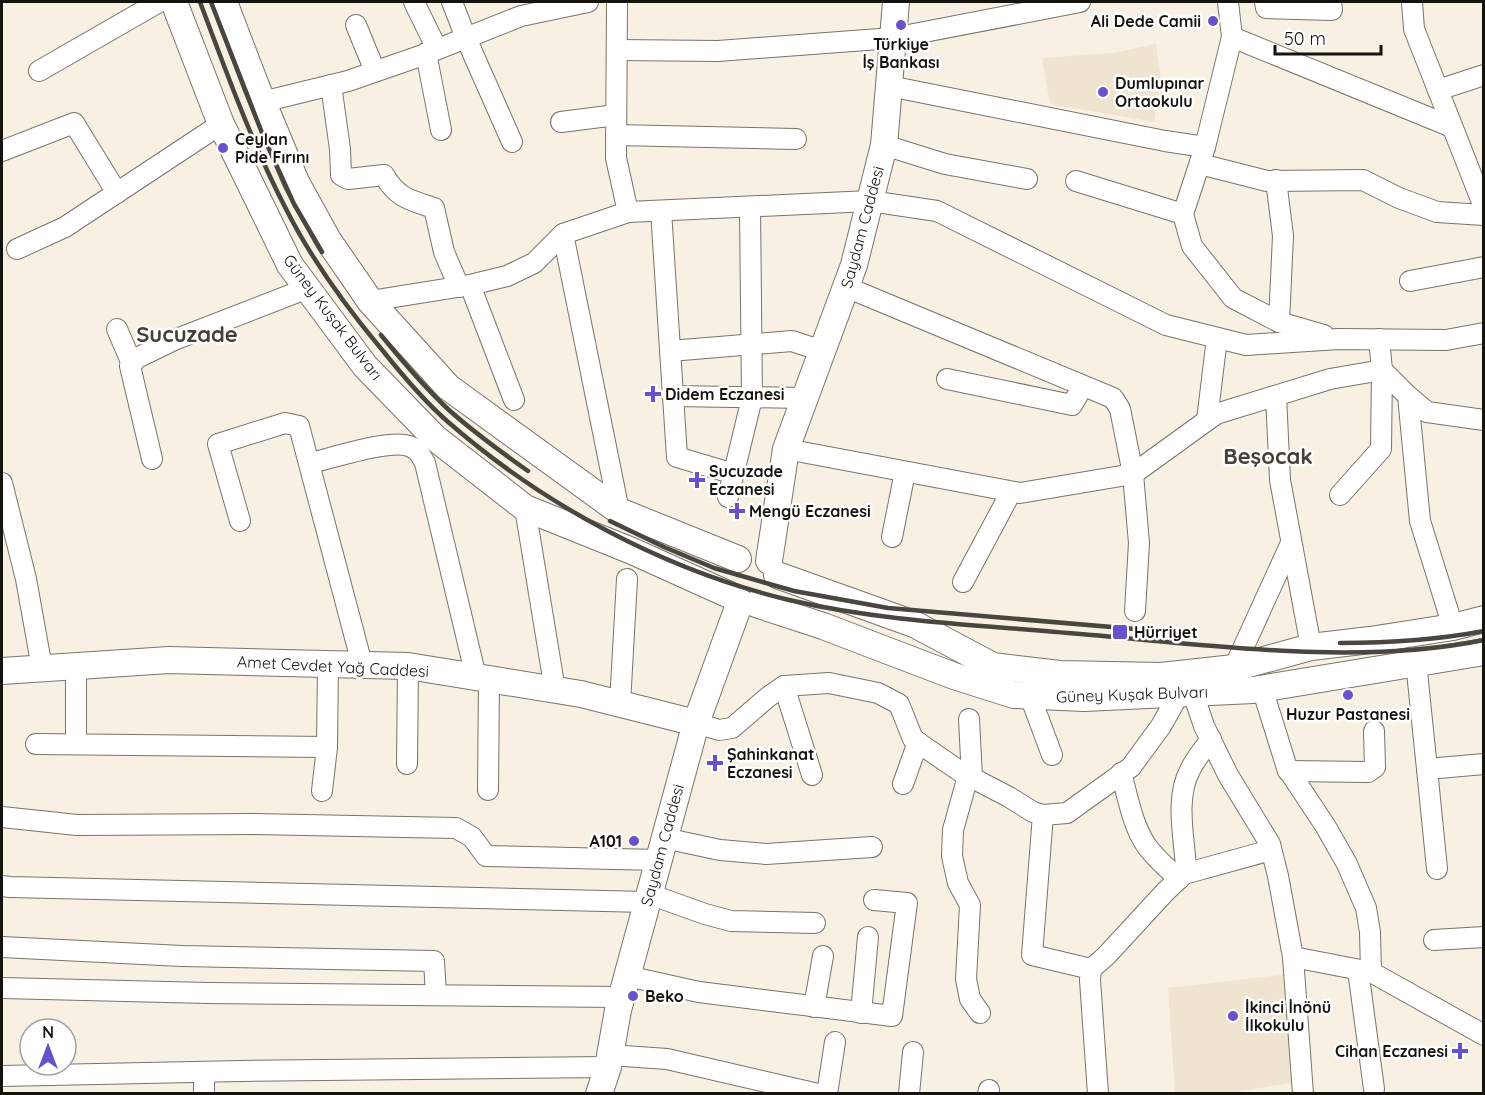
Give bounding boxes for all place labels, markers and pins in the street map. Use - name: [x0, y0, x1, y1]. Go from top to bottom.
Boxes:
- place label: Ali Dede Camii: [1091, 11, 1201, 31]
- marker: Ali Dede Camii: [1206, 14, 1220, 28]
- marker: Türkiye İş Bankası: [894, 18, 908, 32]
- place label: Türkiye İş Bankası: [862, 34, 940, 72]
- place label: Dumlupınar Ortaokulu: [1115, 73, 1205, 111]
- marker: Dumlupınar Ortaokulu: [1096, 85, 1110, 99]
- place label: Ceylan Pide Fırını: [235, 129, 309, 167]
- marker: Ceylan Pide Fırını: [216, 141, 230, 155]
- place label: Didem Eczanesi: [665, 384, 785, 404]
- marker: Didem Eczanesi: [646, 387, 660, 401]
- place label: Sucuzade Eczanesi: [709, 461, 783, 499]
- marker: Sucuzade Eczanesi: [690, 473, 704, 487]
- place label: Mengü Eczanesi: [749, 501, 871, 521]
- marker: Mengü Eczanesi: [730, 504, 744, 518]
- place label: Hürriyet: [1134, 622, 1198, 642]
- marker: Hürriyet: [1111, 623, 1129, 641]
- marker: Huzur Pastanesi: [1341, 688, 1355, 702]
- place label: Huzur Pastanesi: [1286, 704, 1410, 724]
- place label: Şahinkanat Eczanesi: [727, 744, 815, 782]
- marker: Şahinkanat Eczanesi: [708, 756, 722, 770]
- place label: A101: [590, 831, 622, 851]
- marker: A101: [627, 834, 641, 848]
- place label: Beko: [645, 986, 684, 1006]
- marker: Beko: [626, 989, 640, 1003]
- place label: İkinci İnönü İlkokulu: [1245, 997, 1331, 1035]
- marker: İkinci İnönü İlkokulu: [1226, 1009, 1240, 1023]
- place label: Cihan Eczanesi: [1335, 1041, 1448, 1061]
- marker: Cihan Eczanesi: [1453, 1044, 1467, 1058]

